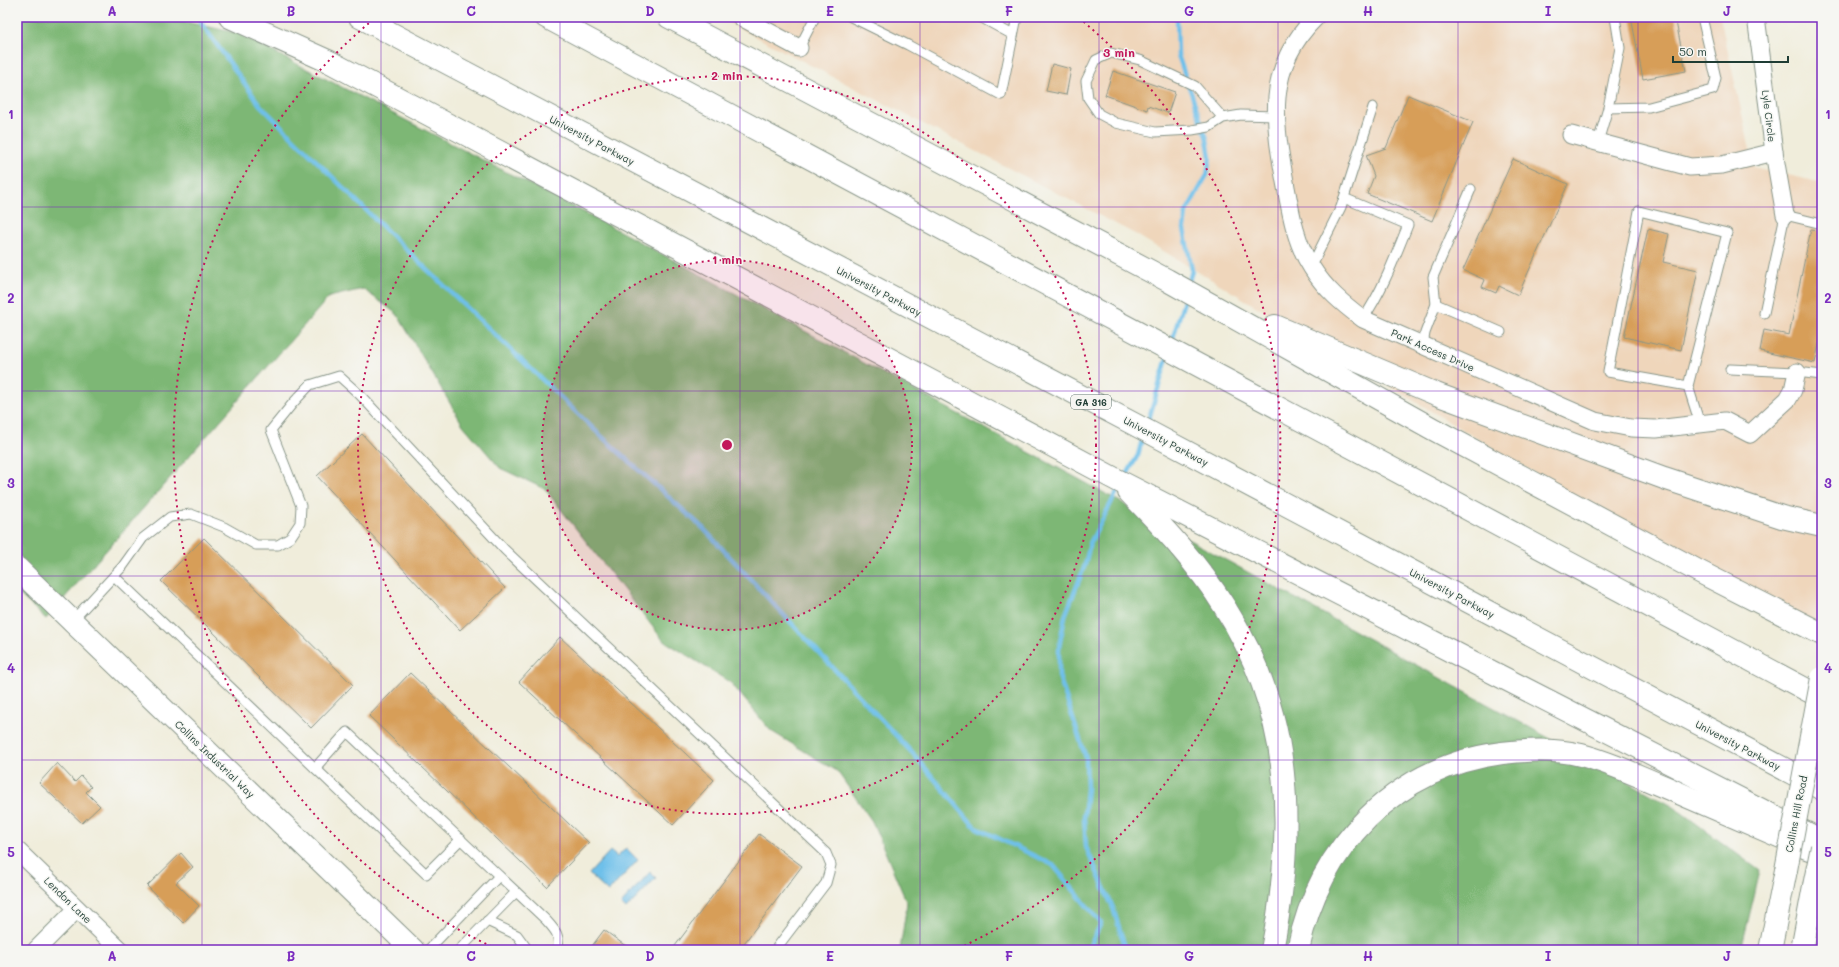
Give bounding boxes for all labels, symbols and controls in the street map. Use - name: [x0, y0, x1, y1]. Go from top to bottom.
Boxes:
- text: A: [107, 2, 117, 19]
- text: B: [287, 2, 296, 19]
- text: C: [466, 2, 476, 19]
- text: D: [645, 2, 655, 19]
- text: E: [826, 2, 834, 19]
- text: F: [1005, 2, 1013, 19]
- text: G: [1184, 2, 1194, 19]
- text: H: [1363, 2, 1373, 19]
- text: I: [1545, 2, 1552, 19]
- text: J: [1723, 2, 1731, 19]
- scale bar: [1673, 38, 1788, 64]
- text: 50 m: [1679, 43, 1707, 59]
- text: 3 min: [1103, 44, 1135, 60]
- text: 2 min: [711, 67, 743, 83]
- street label: Lyle Circle: [1759, 89, 1779, 143]
- text: 1: [8, 105, 14, 122]
- text: 1: [1825, 105, 1831, 122]
- street label: University Parkway: [547, 112, 637, 168]
- text: 1 min: [712, 251, 742, 267]
- street label: University Parkway: [834, 263, 924, 319]
- text: 2: [7, 289, 15, 306]
- text: 2: [1824, 289, 1832, 306]
- street label: Park Access Drive: [1389, 325, 1477, 375]
- road number: GA 316: [1071, 395, 1111, 409]
- street label: University Parkway: [1121, 413, 1211, 469]
- centre of rings: [720, 438, 734, 452]
- text: 3: [7, 474, 15, 491]
- text: 3: [1824, 474, 1832, 491]
- street label: University Parkway: [1407, 565, 1497, 621]
- text: 4: [7, 659, 15, 676]
- text: 4: [1824, 659, 1832, 676]
- street label: Collins Industrial Way: [172, 717, 258, 801]
- street label: University Parkway: [1693, 717, 1783, 773]
- street label: Collins Hill Road: [1782, 774, 1810, 854]
- text: 5: [7, 843, 15, 860]
- text: 5: [1824, 843, 1832, 860]
- street label: Lendon Lane: [41, 874, 95, 926]
- text: A: [107, 947, 117, 964]
- text: B: [287, 947, 296, 964]
- text: C: [466, 947, 476, 964]
- text: D: [645, 947, 655, 964]
- text: E: [826, 947, 834, 964]
- text: F: [1005, 947, 1013, 964]
- text: G: [1184, 947, 1194, 964]
- text: H: [1363, 947, 1373, 964]
- text: I: [1545, 947, 1552, 964]
- text: J: [1723, 947, 1731, 964]

